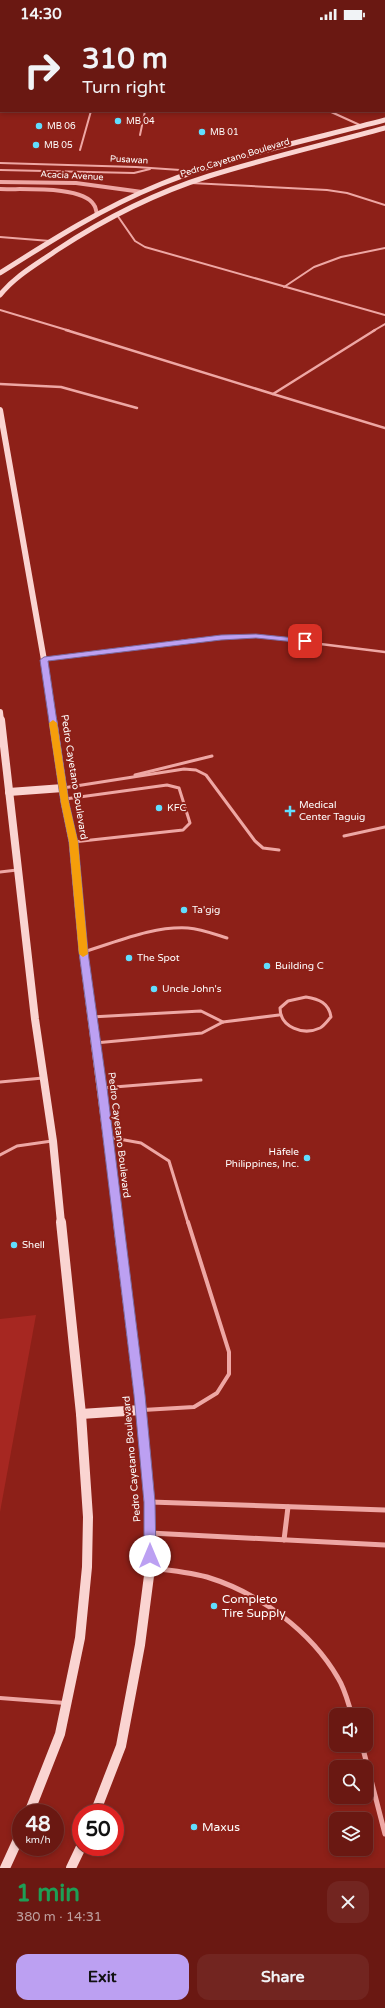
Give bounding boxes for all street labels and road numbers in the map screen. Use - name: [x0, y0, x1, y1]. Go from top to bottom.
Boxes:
- street label: Pedro Cayetano Boulevard: [179, 136, 291, 180]
- street label: Pusawan: [110, 154, 148, 166]
- street label: Acacia Avenue: [40, 169, 104, 183]
- street label: Pedro Cayetano Boulevard: [58, 714, 90, 840]
- street label: Pedro Cayetano Boulevard: [105, 1071, 133, 1199]
- street label: Pedro Cayetano Boulevard: [121, 1395, 143, 1523]

